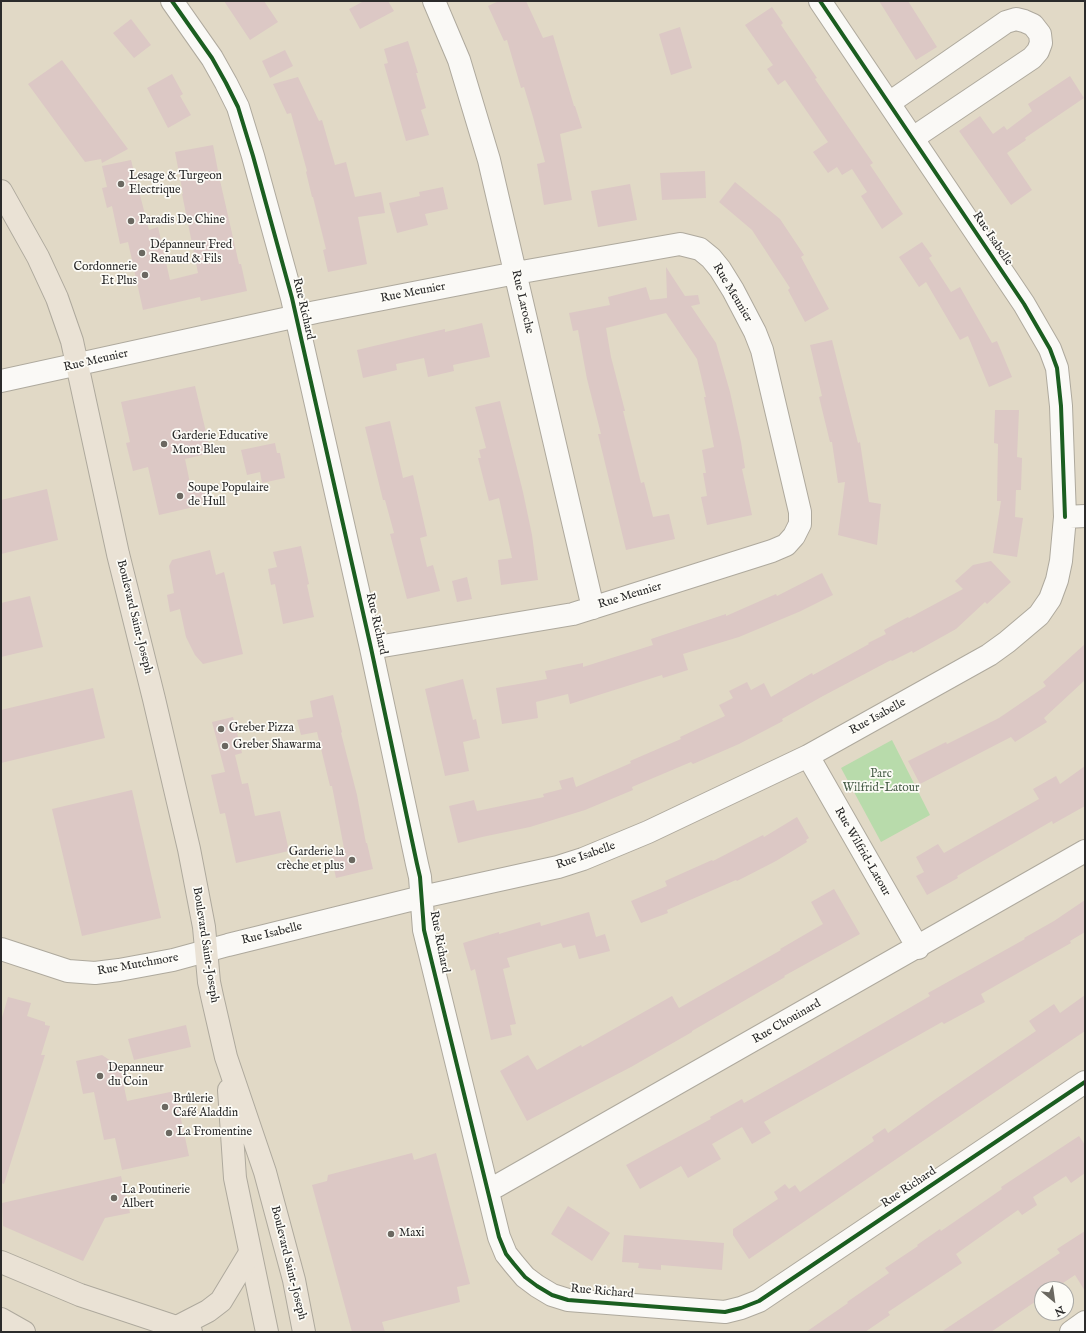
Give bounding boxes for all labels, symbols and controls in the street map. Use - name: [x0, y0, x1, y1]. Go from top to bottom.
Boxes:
- place label: Lesage & Turgeon Electrique: [129, 170, 222, 198]
- marker: Lesage & Turgeon Electrique: [116, 179, 126, 189]
- street label: Rue Isabelle: [969, 209, 1015, 269]
- place label: Paradis De Chine: [139, 214, 225, 228]
- marker: Paradis De Chine: [126, 216, 136, 226]
- place label: Dépanneur Fred Renaud & Fils: [150, 239, 232, 267]
- marker: Dépanneur Fred Renaud & Fils: [137, 248, 147, 258]
- place label: Cordonnerie Et Plus: [73, 261, 137, 289]
- street label: Rue Meunier: [709, 261, 755, 325]
- street label: Rue Laroche: [508, 269, 536, 335]
- marker: Cordonnerie Et Plus: [140, 270, 150, 280]
- street label: Rue Richard: [289, 277, 317, 341]
- street label: Rue Meunier: [379, 280, 447, 306]
- street label: Rue Meunier: [62, 347, 130, 375]
- place label: Garderie Educative Mont Bleu: [172, 430, 268, 458]
- marker: Garderie Educative Mont Bleu: [159, 439, 169, 449]
- place label: Soupe Populaire de Hull: [188, 482, 269, 510]
- marker: Soupe Populaire de Hull: [175, 491, 185, 501]
- street label: Boulevard Saint-Joseph: [113, 558, 155, 676]
- street label: Rue Meunier: [596, 579, 664, 613]
- street label: Rue Richard: [362, 592, 390, 656]
- street label: Rue Isabelle: [847, 696, 909, 738]
- place label: Greber Pizza: [229, 722, 294, 736]
- marker: Greber Pizza: [216, 724, 226, 734]
- place label: Greber Shawarma: [233, 739, 321, 753]
- marker: Greber Shawarma: [220, 741, 230, 751]
- park label: Parc Wilfrid-Latour: [843, 768, 919, 796]
- street label: Rue Wilfrid-Latour: [831, 805, 893, 899]
- street label: Rue Isabelle: [554, 839, 618, 873]
- place label: Garderie la crèche et plus: [277, 846, 344, 874]
- marker: Garderie la crèche et plus: [347, 855, 357, 865]
- street label: Boulevard Saint-Joseph: [189, 886, 221, 1004]
- street label: Rue Richard: [426, 910, 452, 974]
- street label: Rue Isabelle: [240, 920, 304, 948]
- street label: Rue Mutchmore: [96, 951, 180, 979]
- street label: Rue Chouinard: [750, 997, 824, 1047]
- place label: Depanneur du Coin: [108, 1062, 164, 1090]
- marker: Depanneur du Coin: [95, 1071, 105, 1081]
- place label: Brûlerie Café Aladdin: [173, 1093, 238, 1121]
- marker: Brûlerie Café Aladdin: [160, 1102, 170, 1112]
- place label: La Fromentine: [177, 1126, 252, 1140]
- marker: La Fromentine: [164, 1128, 174, 1138]
- street label: Rue Richard: [879, 1164, 939, 1212]
- place label: La Poutinerie Albert: [122, 1184, 190, 1212]
- marker: La Poutinerie Albert: [109, 1193, 119, 1203]
- street label: Boulevard Saint-Joseph: [267, 1204, 309, 1322]
- place label: Maxi: [399, 1227, 425, 1241]
- marker: Maxi: [386, 1229, 396, 1239]
- north arrow: [1034, 1281, 1074, 1321]
- street label: Rue Richard: [570, 1282, 634, 1302]
- text: N: [1052, 1302, 1067, 1319]

